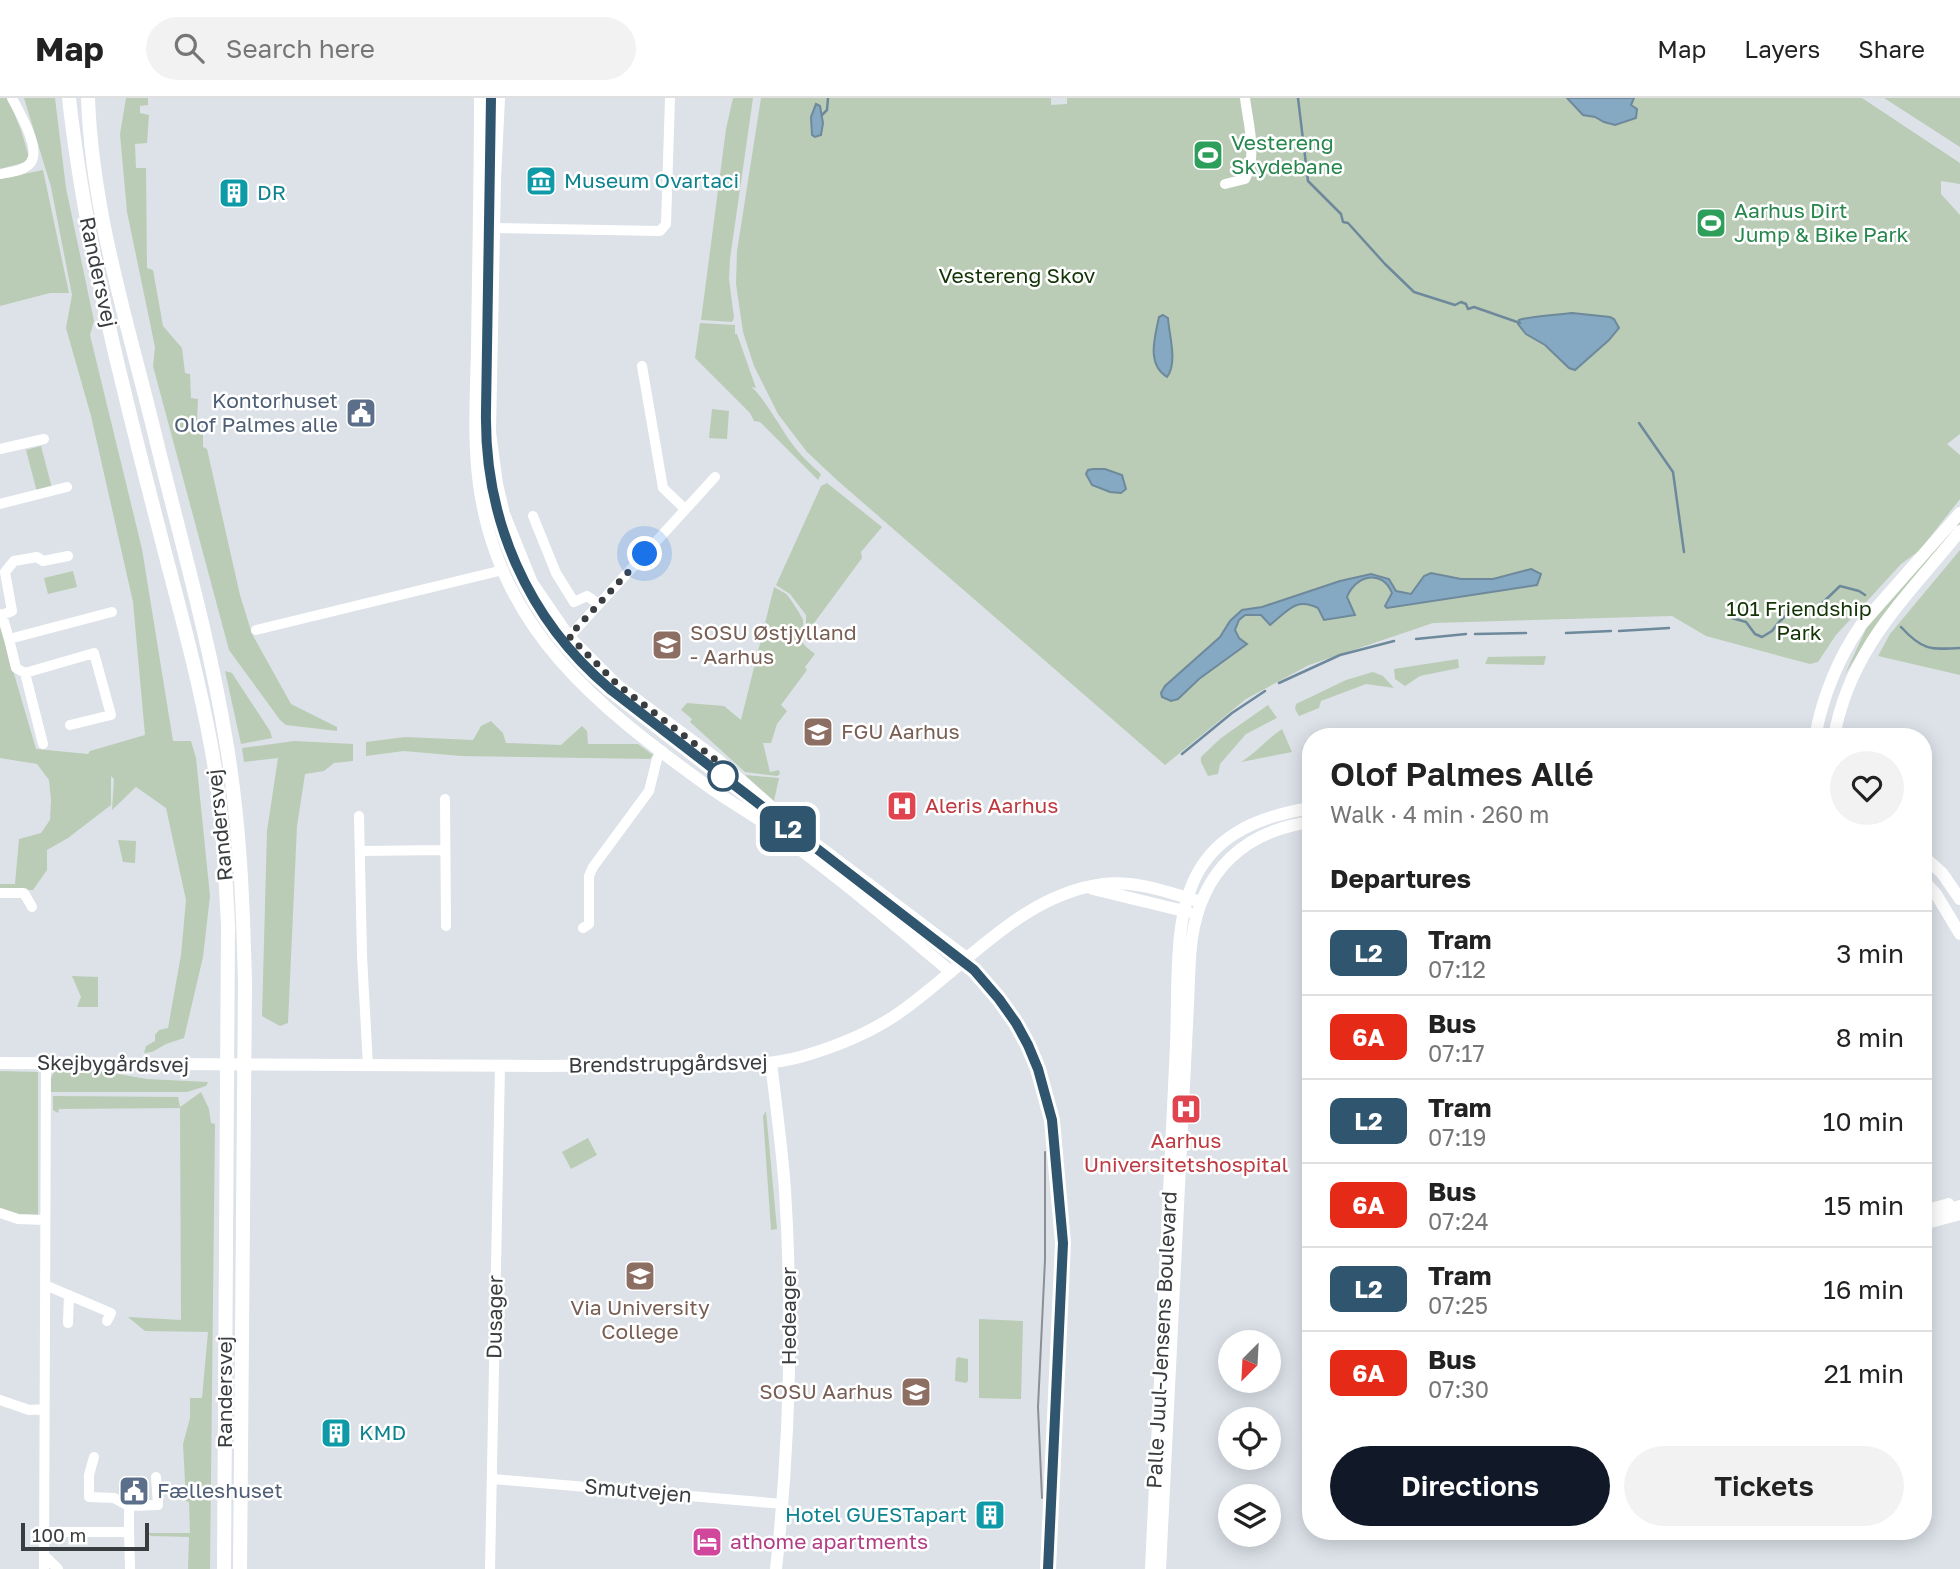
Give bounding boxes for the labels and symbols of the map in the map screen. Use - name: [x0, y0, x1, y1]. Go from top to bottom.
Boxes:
- place label: Vestereng Skydebane: [1231, 129, 1343, 179]
- sports icon: Vestereng Skydebane: [1191, 138, 1225, 172]
- museum icon: Museum Ovartaci: [524, 164, 558, 198]
- place label: Museum Ovartaci: [564, 167, 739, 193]
- building icon: DR: [217, 176, 251, 210]
- place label: DR: [257, 179, 286, 205]
- place label: Aarhus Dirt Jump & Bike Park: [1734, 197, 1909, 247]
- sports icon: Aarhus Dirt Jump & Bike Park: [1694, 206, 1728, 240]
- street label: Randersvej: [75, 214, 123, 329]
- park label: Vestereng Skov: [939, 262, 1096, 288]
- place label: Kontorhuset Olof Palmes alle: [174, 387, 338, 437]
- public building icon: Kontorhuset Olof Palmes alle: [344, 396, 378, 430]
- your location: [627, 536, 662, 571]
- park label: 101 Friendship Park: [1726, 595, 1872, 645]
- place label: SOSU Østjylland - Aarhus: [690, 619, 857, 669]
- school or university icon: SOSU Østjylland - Aarhus: [650, 628, 684, 662]
- school or university icon: FGU Aarhus: [801, 715, 835, 749]
- place label: FGU Aarhus: [841, 718, 960, 744]
- unlabelled marker: [708, 761, 738, 791]
- street label: Randersvej: [200, 768, 238, 882]
- hospital icon: Aleris Aarhus: [885, 789, 919, 823]
- place label: Aleris Aarhus: [925, 792, 1058, 818]
- line badge: L2: [756, 806, 820, 852]
- street label: Brendstrupgårdsvej: [568, 1048, 768, 1078]
- street label: Skejbygårdsvej: [37, 1049, 189, 1077]
- hospital icon: Aarhus Universitetshospital: [1169, 1092, 1203, 1126]
- place label: Aarhus Universitetshospital: [1084, 1127, 1288, 1177]
- street label: Palle Juul-Jensens Boulevard: [1140, 1191, 1182, 1489]
- school or university icon: Via University College: [623, 1259, 657, 1293]
- street label: Hedeager: [775, 1267, 801, 1365]
- street label: Dusager: [480, 1275, 508, 1359]
- place label: Via University College: [570, 1294, 710, 1344]
- north arrow: [1218, 1330, 1281, 1393]
- street label: Randersvej: [211, 1336, 237, 1448]
- school or university icon: SOSU Aarhus: [899, 1375, 933, 1409]
- place label: SOSU Aarhus: [759, 1378, 893, 1404]
- building icon: KMD: [319, 1416, 353, 1450]
- place label: KMD: [359, 1419, 406, 1445]
- street label: Smutvejen: [583, 1472, 693, 1508]
- public building icon: Fælleshuset: [117, 1474, 151, 1508]
- place label: Fælleshuset: [157, 1477, 283, 1503]
- building icon: Hotel GUESTapart: [973, 1498, 1007, 1532]
- place label: Hotel GUESTapart: [785, 1501, 967, 1527]
- scale bar: [21, 1520, 149, 1552]
- hotel icon: athome apartments: [690, 1525, 724, 1559]
- place label: athome apartments: [730, 1528, 928, 1554]

